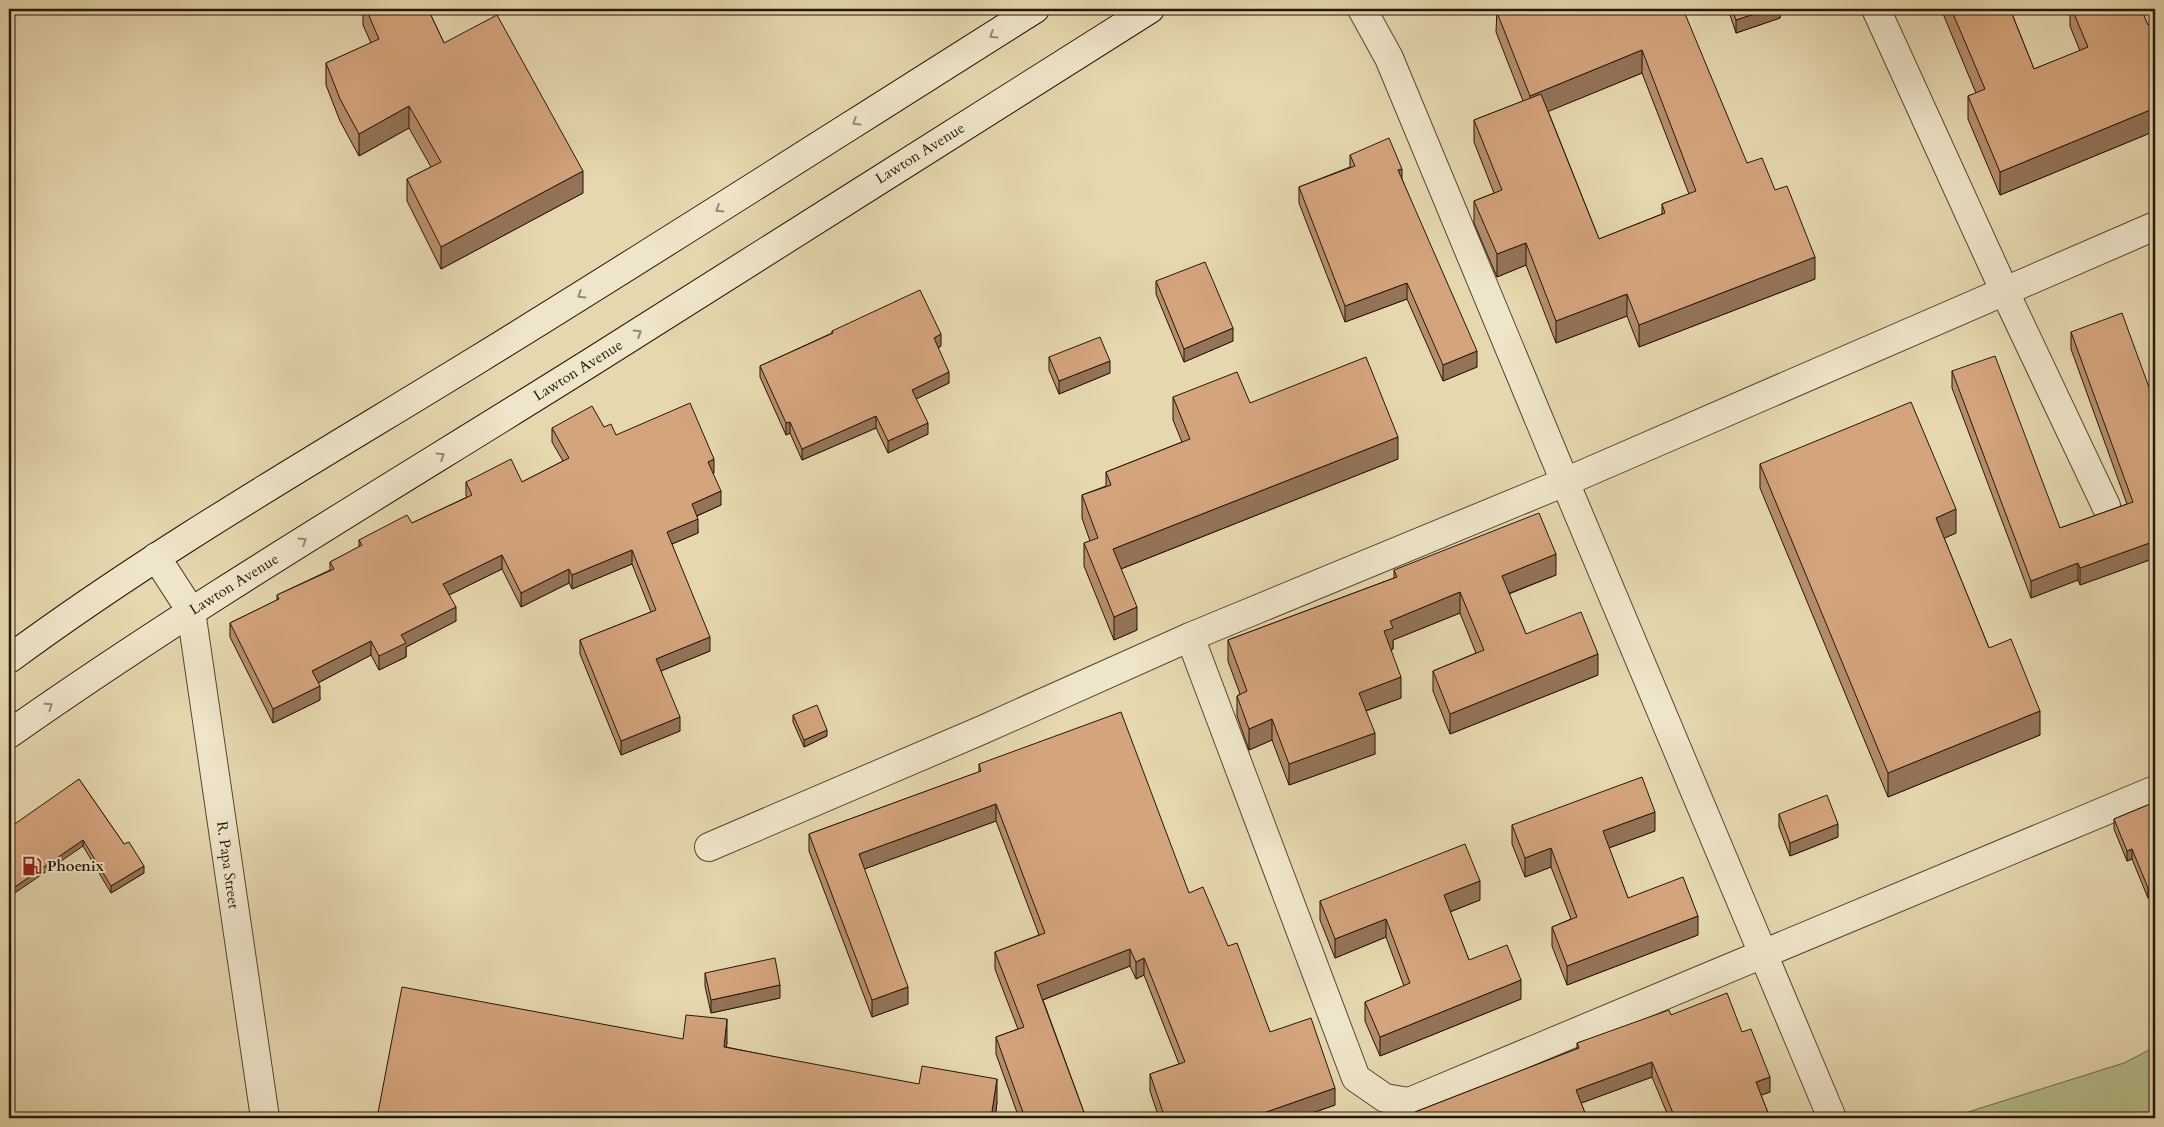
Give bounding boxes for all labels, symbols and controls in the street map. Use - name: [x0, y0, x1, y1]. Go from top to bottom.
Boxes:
- one-way arrow: [990, 29, 999, 38]
- one-way arrow: [853, 115, 862, 125]
- street label: Lawton Avenue: [872, 117, 969, 188]
- one-way arrow: [715, 202, 724, 212]
- one-way arrow: [578, 289, 587, 299]
- one-way arrow: [632, 329, 641, 339]
- street label: Lawton Avenue: [530, 334, 627, 405]
- one-way arrow: [435, 452, 444, 462]
- one-way arrow: [297, 538, 306, 548]
- street label: Lawton Avenue: [186, 548, 283, 619]
- one-way arrow: [43, 703, 53, 712]
- street label: R. Papa Street: [212, 820, 244, 910]
- fuel station icon: Phoenix: [21, 855, 43, 877]
- place label: Phoenix: [47, 856, 104, 876]

